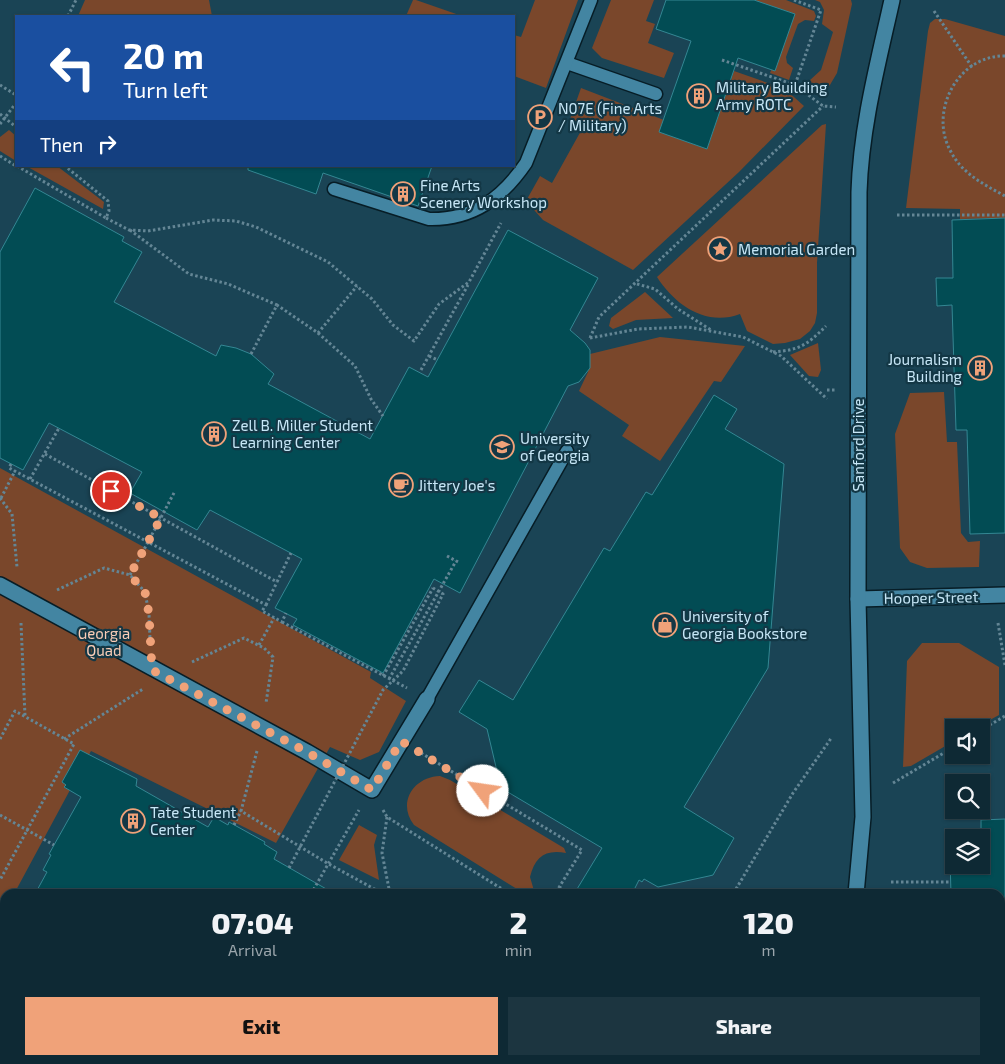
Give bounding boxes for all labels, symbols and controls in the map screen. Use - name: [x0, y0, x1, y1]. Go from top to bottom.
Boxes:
- text: 20 m: [123, 34, 204, 76]
- icon: left: [40, 35, 105, 100]
- text: Turn left: [123, 76, 208, 102]
- place label: Military Building Army ROTC: [716, 78, 828, 113]
- building icon: Military Building Army ROTC: [686, 83, 712, 109]
- place label: N07E (Fine Arts / Military): [558, 99, 662, 134]
- parking icon: N07E (Fine Arts / Military): [527, 104, 553, 130]
- icon: right: [93, 130, 121, 158]
- text: Then: [40, 133, 83, 156]
- place label: Fine Arts Scenery Workshop: [420, 176, 547, 211]
- building icon: Fine Arts Scenery Workshop: [390, 181, 416, 207]
- place icon: Memorial Garden: [707, 236, 733, 262]
- place label: Memorial Garden: [738, 240, 855, 258]
- place label: Journalism Building: [888, 350, 963, 385]
- building icon: Journalism Building: [967, 355, 993, 381]
- street label: Sanford Drive: [849, 399, 867, 491]
- place label: Zell B. Miller Student Learning Center: [232, 416, 373, 451]
- building icon: Zell B. Miller Student Learning Center: [201, 421, 227, 447]
- place label: University of Georgia: [520, 429, 590, 464]
- school or university icon: University of Georgia: [489, 434, 515, 460]
- pin: [90, 470, 132, 512]
- cafe icon: Jittery Joe's: [388, 472, 414, 498]
- place label: Jittery Joe's: [418, 476, 495, 494]
- icon: arrive: [97, 477, 125, 505]
- street label: Hooper Street: [884, 587, 979, 607]
- place label: University of Georgia Bookstore: [682, 607, 807, 642]
- shop icon: University of Georgia Bookstore: [652, 612, 678, 638]
- park label: Georgia Quad: [78, 624, 130, 660]
- map controls: [945, 719, 990, 874]
- button: sound: [945, 719, 990, 764]
- position arrow: [456, 764, 508, 816]
- button: search: [945, 774, 990, 819]
- place label: Tate Student Center: [150, 803, 237, 838]
- building icon: Tate Student Center: [120, 808, 146, 834]
- button: layers: [945, 829, 990, 874]
- text: 07:04: [211, 904, 294, 940]
- text: 2: [509, 904, 527, 940]
- text: 120: [743, 904, 794, 940]
- text: Arrival: [228, 940, 277, 959]
- text: min: [505, 940, 532, 959]
- text: m: [761, 940, 775, 959]
- button: Exit: [25, 997, 498, 1055]
- button: Share: [508, 997, 980, 1055]

